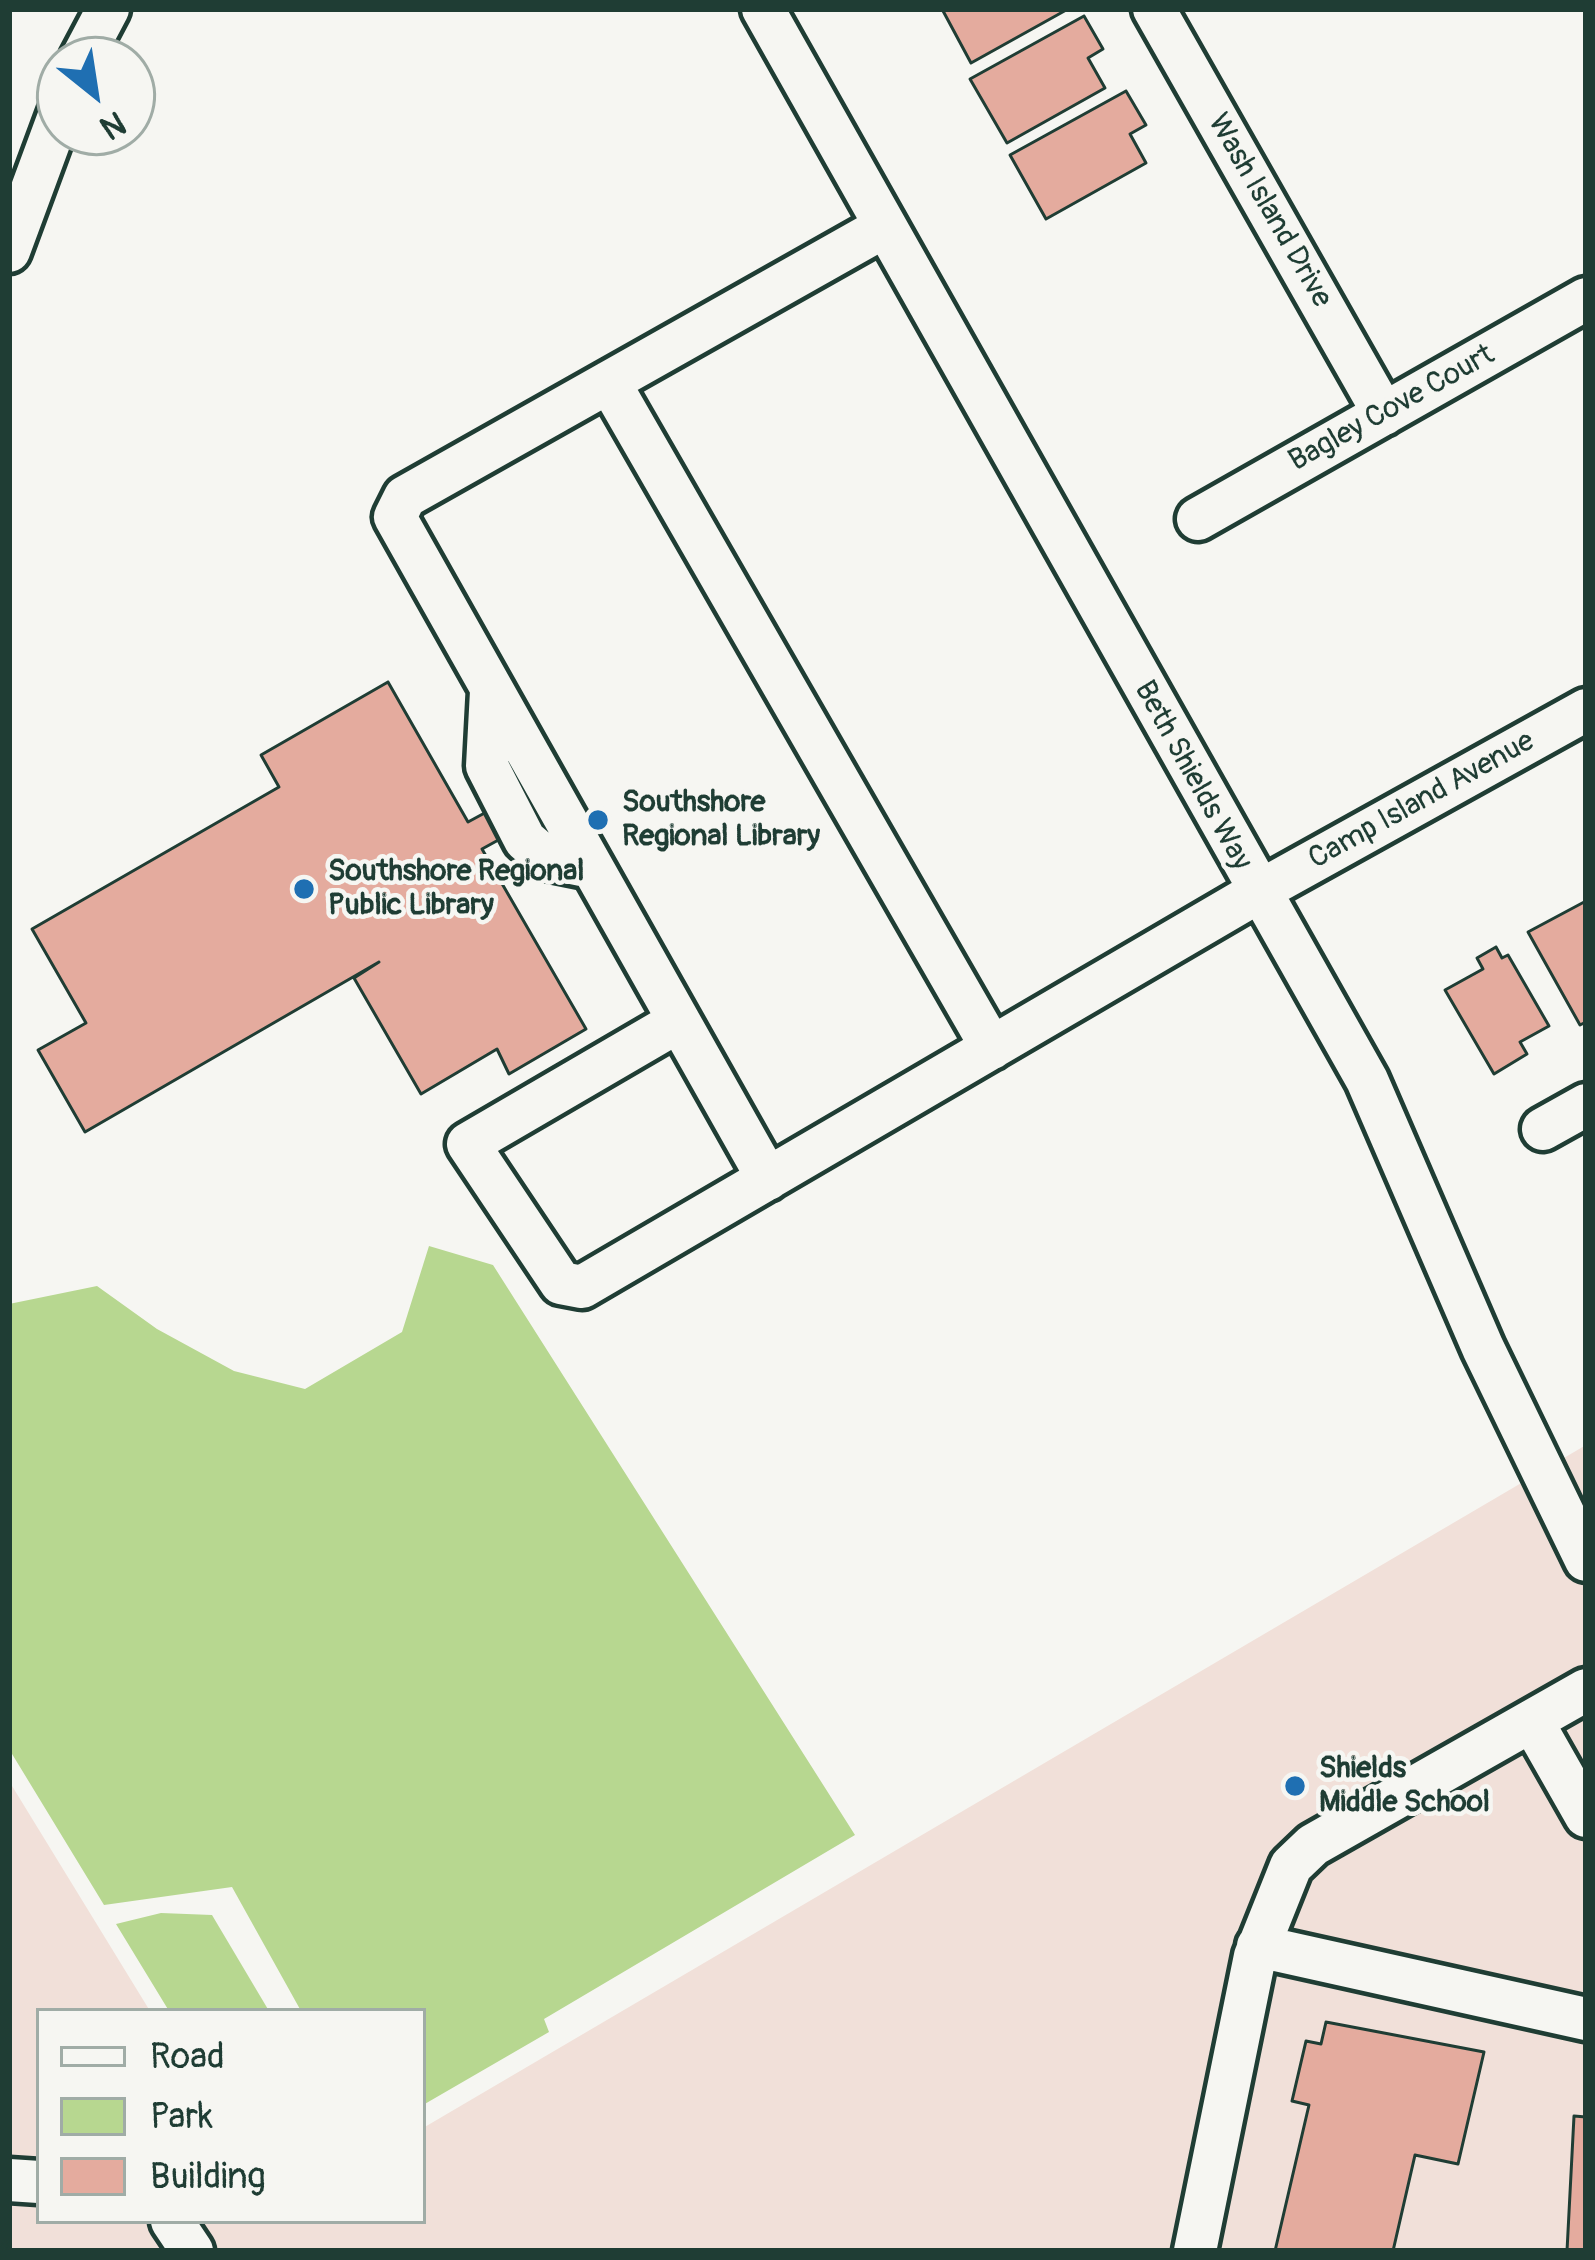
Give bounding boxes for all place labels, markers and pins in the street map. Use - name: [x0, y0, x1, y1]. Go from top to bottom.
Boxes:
- place label: Southshore Regional Library: [622, 785, 820, 856]
- marker: Southshore Regional Library: [585, 807, 611, 833]
- place label: Southshore Regional Public Library: [328, 854, 584, 924]
- marker: Southshore Regional Public Library: [291, 876, 317, 902]
- place label: Shields Middle School: [1319, 1751, 1490, 1822]
- marker: Shields Middle School: [1282, 1773, 1308, 1799]

